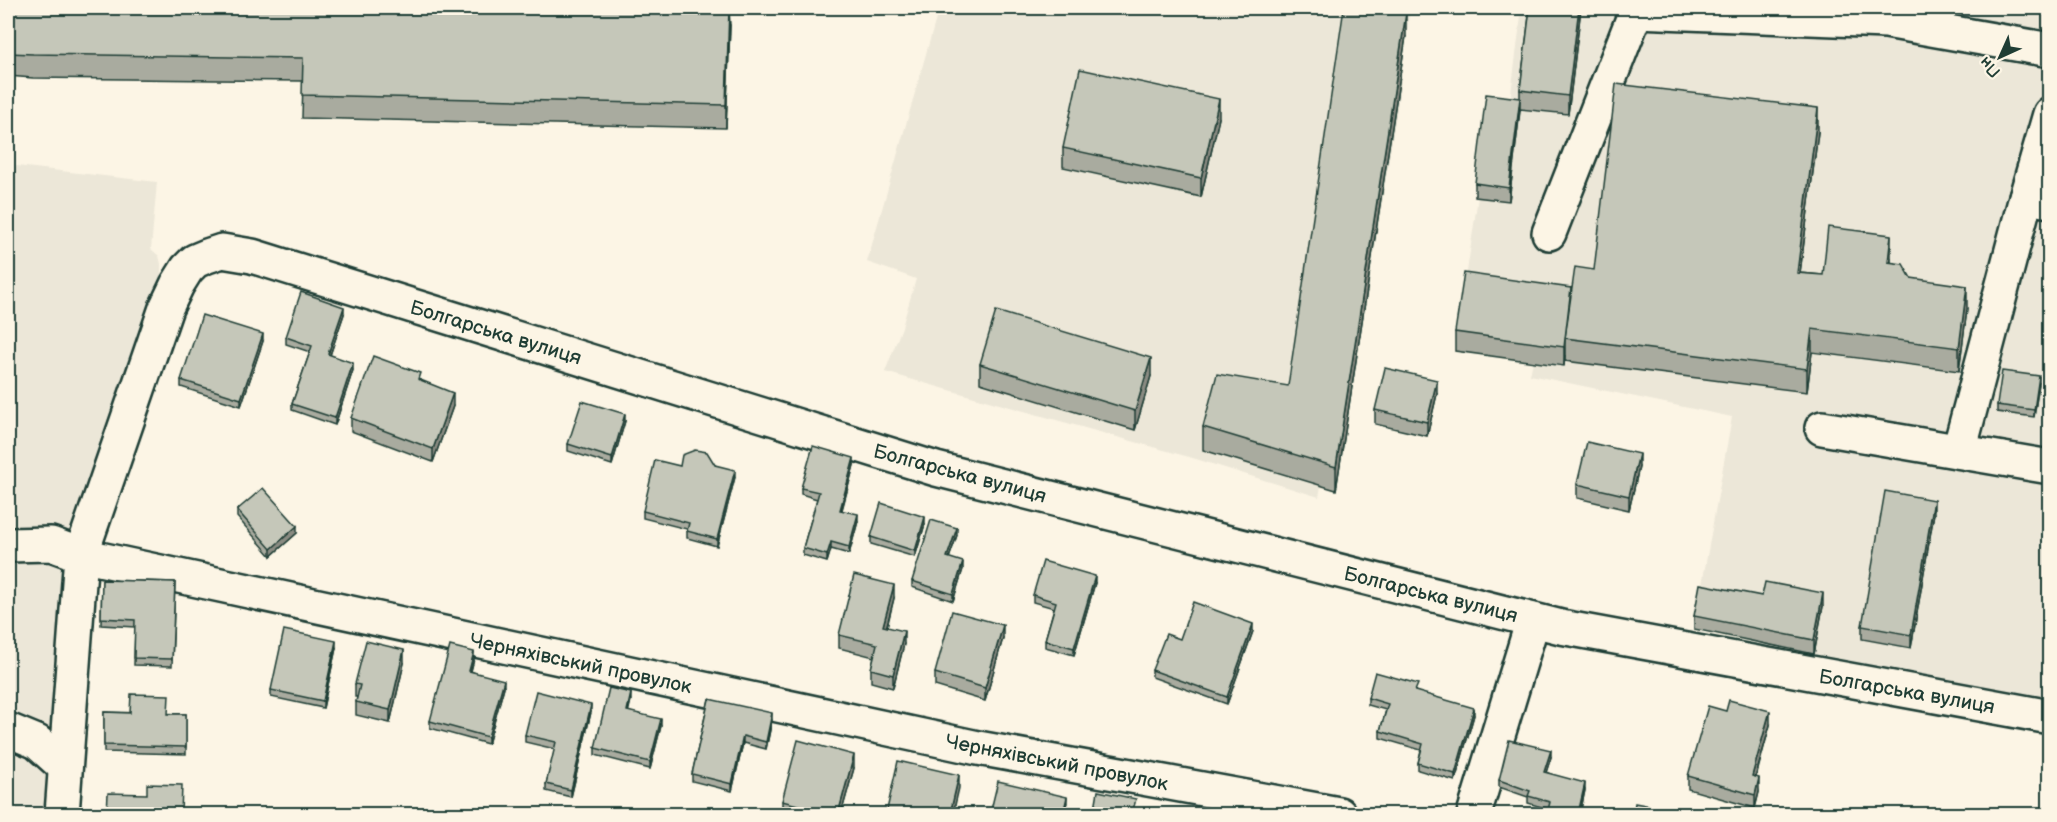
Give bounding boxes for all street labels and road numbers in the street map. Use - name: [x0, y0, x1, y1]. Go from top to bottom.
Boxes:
- street label: Болгарська вулиця: [407, 295, 584, 370]
- street label: Болгарська вулиця: [871, 439, 1049, 509]
- street label: Болгарська вулиця: [1341, 562, 1520, 628]
- street label: Черняхівський провулок: [468, 629, 694, 699]
- street label: Болгарська вулиця: [1817, 665, 1997, 719]
- street label: Черняхівський провулок: [943, 730, 1171, 796]

